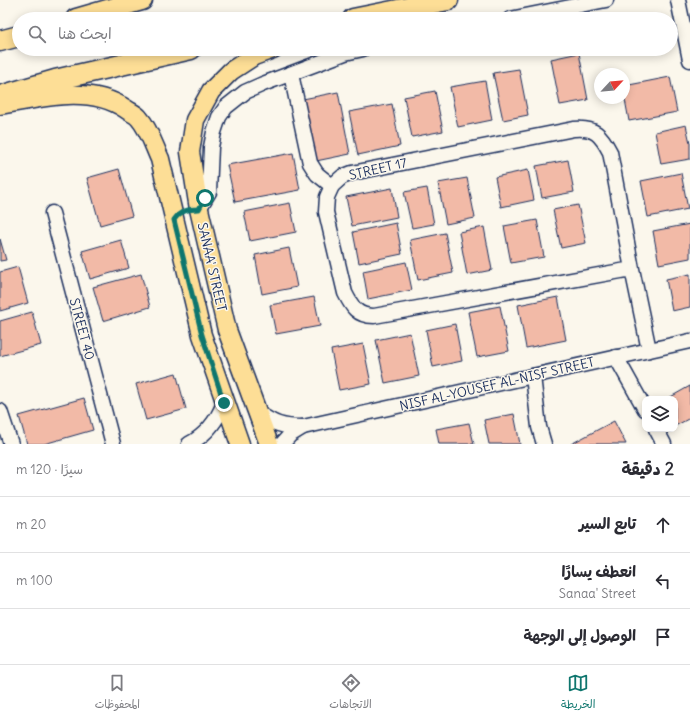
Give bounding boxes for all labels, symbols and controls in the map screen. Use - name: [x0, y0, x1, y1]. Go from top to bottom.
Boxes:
- search box: [12, 12, 678, 56]
- icon: search: [26, 23, 48, 45]
- text: ابحث هنا: [58, 24, 112, 43]
- north arrow: [594, 68, 630, 104]
- street label: STREET 17: [347, 154, 409, 184]
- route start: [196, 189, 214, 207]
- street label: SANAA' STREET: [194, 221, 231, 313]
- street label: STREET 40: [66, 296, 98, 362]
- street label: NISF AL-YOUSEF AL-NISF STREET: [398, 353, 596, 415]
- route end: [215, 394, 233, 412]
- map controls: [642, 396, 678, 432]
- button: layers: [642, 396, 678, 432]
- text: 2 دقيقة: [621, 458, 674, 480]
- text: سيرًا · 120 m: [16, 461, 83, 478]
- text: تابع السير: [579, 514, 636, 533]
- icon: ahead: [652, 514, 674, 536]
- text: 20 m: [16, 516, 46, 533]
- text: انعطف يسارًا: [562, 562, 636, 581]
- icon: left: [652, 570, 674, 592]
- text: 100 m: [16, 572, 53, 589]
- text: Sanaa' Street: [559, 585, 636, 602]
- text: الوصول إلى الوجهة: [523, 626, 636, 645]
- icon: arrive: [652, 626, 674, 648]
- tab: المحفوظات: [95, 672, 140, 714]
- tab: الاتجاهات: [329, 672, 372, 714]
- tab: الخريطة: [561, 672, 595, 714]

